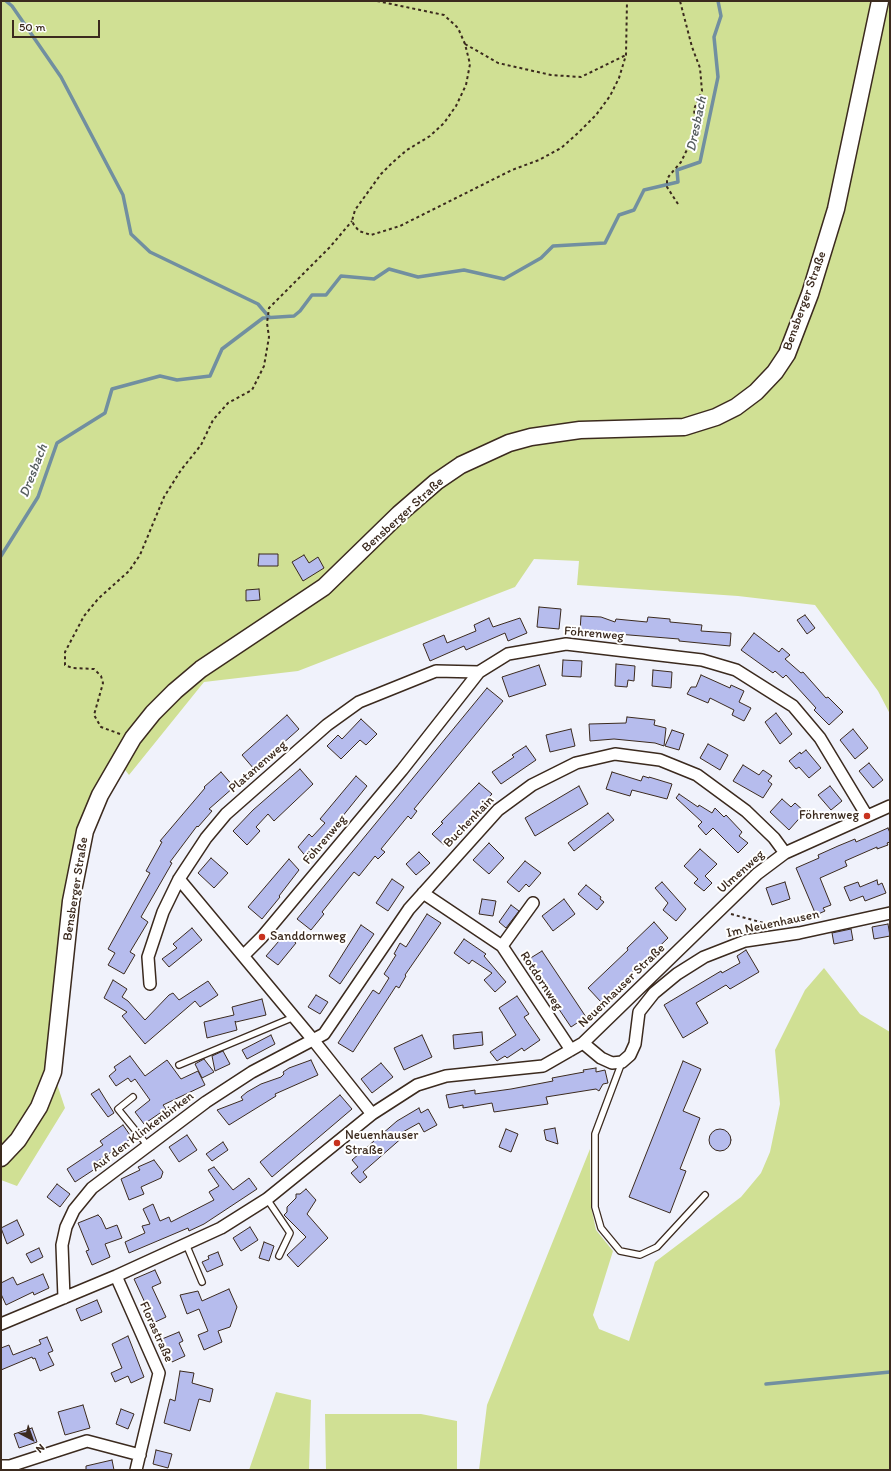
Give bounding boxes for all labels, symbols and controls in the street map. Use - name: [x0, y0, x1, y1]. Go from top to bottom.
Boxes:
- scale bar: [14, 12, 102, 38]
- text: 50 m: [19, 20, 45, 34]
- water label: Dresbach: [683, 95, 711, 153]
- street label: Bensberger Straße: [780, 249, 830, 353]
- water label: Dresbach: [16, 442, 52, 500]
- street label: Bensberger Straße: [359, 474, 447, 556]
- street label: Föhrenweg: [563, 624, 625, 644]
- street label: Platanenweg: [226, 738, 290, 796]
- street label: Buchenhain: [441, 793, 497, 851]
- place label: Föhrenweg: [799, 808, 859, 824]
- marker: Föhrenweg: [862, 811, 872, 821]
- street label: Föhrenweg: [300, 812, 350, 868]
- street label: Bensberger Straße: [60, 836, 92, 942]
- street label: Ulmenweg: [714, 847, 768, 897]
- street label: Im Neuenhausen: [725, 907, 821, 941]
- place label: Sanddornweg: [270, 929, 346, 945]
- marker: Sanddornweg: [257, 932, 267, 942]
- street label: Neuenhauser Straße: [575, 941, 669, 1031]
- street label: Rotdornweg: [516, 949, 566, 1013]
- street label: Auf den Klinkenbirken: [89, 1089, 197, 1175]
- place label: Neuenhauser Straße: [345, 1128, 418, 1159]
- marker: Neuenhauser Straße: [332, 1138, 342, 1148]
- street label: Florastraße: [136, 1299, 176, 1365]
- north arrow: [12, 1419, 52, 1459]
- text: N: [33, 1441, 47, 1456]

